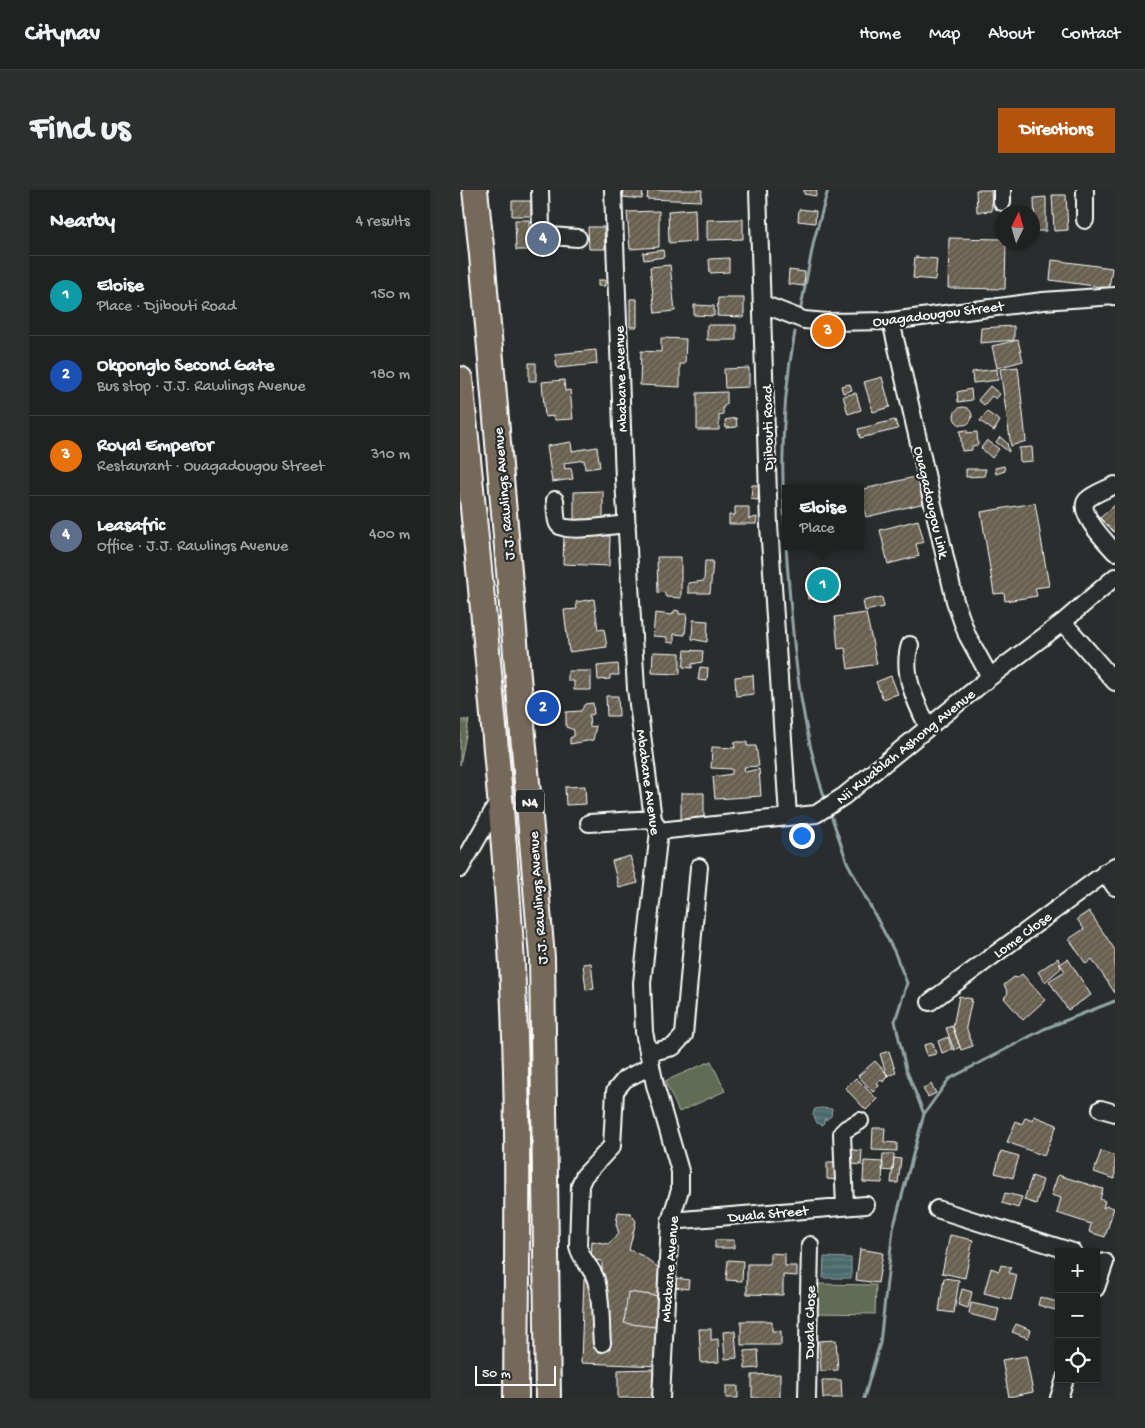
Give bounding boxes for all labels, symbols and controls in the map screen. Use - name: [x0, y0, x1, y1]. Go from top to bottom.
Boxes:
- text: Citynav: [25, 20, 100, 49]
- text: Home: [859, 24, 901, 45]
- text: Map: [929, 24, 960, 45]
- text: About: [988, 24, 1034, 45]
- text: Contact: [1062, 24, 1120, 45]
- button: Directions: [998, 108, 1115, 153]
- text: Find us: [30, 110, 130, 151]
- north arrow: [995, 205, 1040, 250]
- text: Nearby: [50, 210, 115, 235]
- text: 4 results: [355, 213, 410, 232]
- pin: 4: [527, 220, 559, 258]
- text: Eloise: [97, 275, 144, 298]
- text: 1: [63, 286, 69, 305]
- text: 150 m: [371, 286, 410, 305]
- text: Place · Djibouti Road: [97, 298, 236, 317]
- street label: Ouagadougou Street: [872, 298, 1007, 332]
- pin: 3: [812, 312, 844, 350]
- street label: Mbabane Avenue: [611, 325, 633, 432]
- text: Okponglo Second Gate: [97, 355, 274, 378]
- text: 2: [62, 366, 70, 385]
- text: 180 m: [371, 366, 410, 385]
- text: Bus stop · J.J. Rawlings Avenue: [97, 378, 306, 397]
- street label: Djibouti Road: [759, 384, 779, 472]
- street label: J.J. Rawlings Avenue: [490, 427, 520, 561]
- text: Royal Emperor: [97, 435, 213, 458]
- street label: Ouagadougou Link: [908, 445, 952, 561]
- text: 3: [62, 446, 70, 465]
- text: 310 m: [371, 446, 410, 465]
- text: Restaurant · Ouagadougou Street: [97, 458, 324, 477]
- popup: [782, 485, 864, 550]
- text: Eloise: [800, 497, 846, 520]
- text: Leasafric: [97, 515, 165, 538]
- text: Place: [800, 520, 835, 539]
- text: 4: [62, 526, 70, 545]
- text: 400 m: [369, 526, 410, 545]
- text: Office · J.J. Rawlings Avenue: [97, 538, 288, 557]
- pin: 1: [807, 566, 839, 604]
- street label: Nii Kwablah Ashong Avenue: [833, 686, 980, 809]
- pin: 2: [527, 689, 559, 727]
- street label: Mbabane Avenue: [631, 728, 663, 836]
- road number: N4: [516, 790, 544, 812]
- your location: [789, 823, 815, 849]
- street label: J.J. Rawlings Avenue: [525, 831, 553, 965]
- street label: Lome Close: [990, 908, 1056, 963]
- street label: Duala Street: [726, 1202, 811, 1228]
- street label: Mbabane Avenue: [658, 1215, 684, 1323]
- map controls: [1055, 1248, 1100, 1383]
- button: +: [1055, 1248, 1100, 1293]
- street label: Duala Close: [801, 1285, 821, 1360]
- button: −: [1055, 1293, 1100, 1338]
- button: locate: [1055, 1338, 1100, 1383]
- scale bar: [475, 1363, 556, 1386]
- text: 50 m: [482, 1366, 511, 1383]

